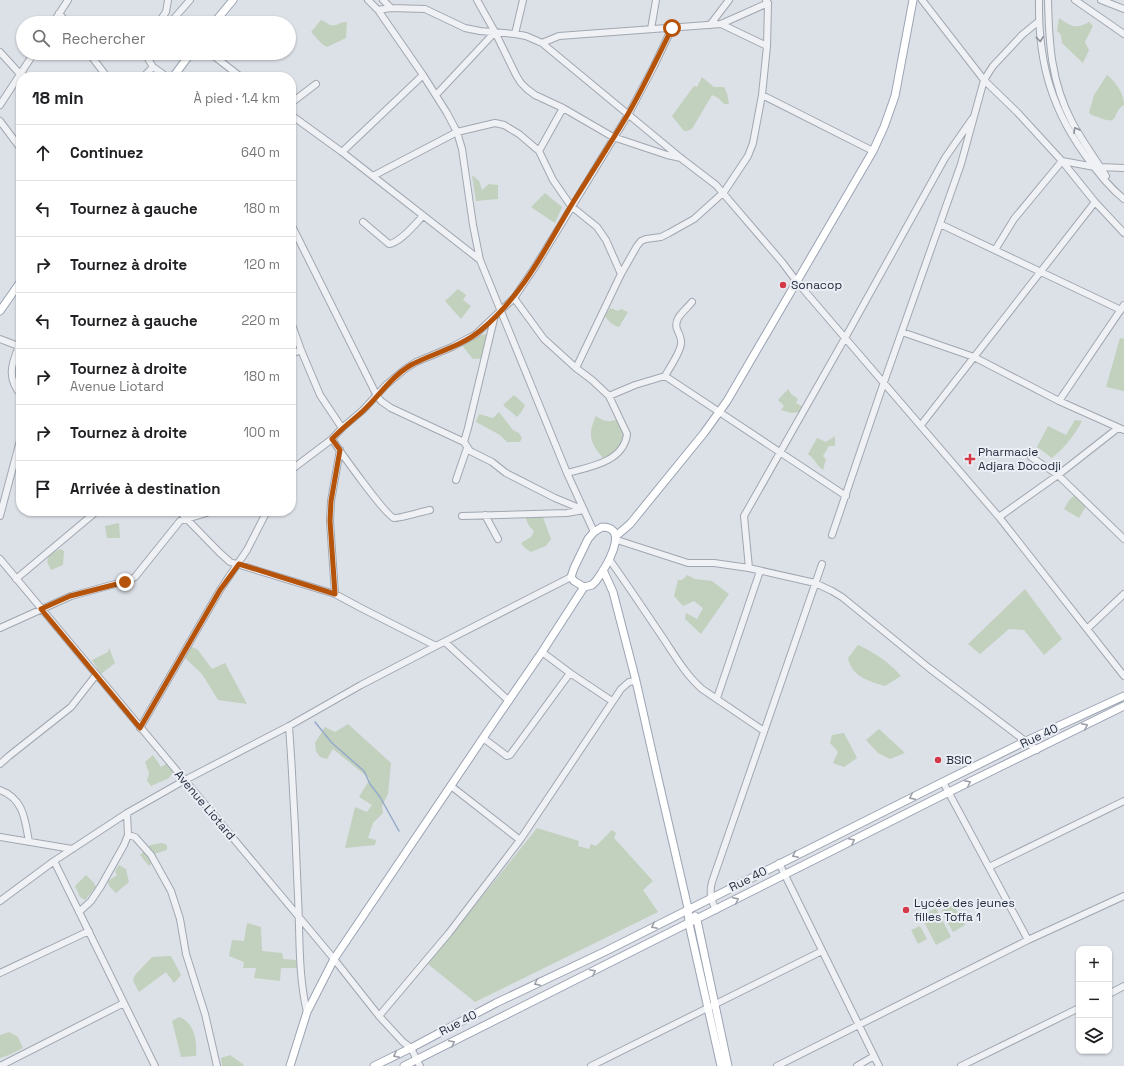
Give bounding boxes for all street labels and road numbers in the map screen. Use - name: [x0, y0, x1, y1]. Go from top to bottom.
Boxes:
- street label: Rue 40: [1017, 720, 1061, 752]
- street label: Avenue Liotard: [171, 767, 239, 843]
- street label: Rue 40: [726, 863, 770, 895]
- street label: Rue 40: [436, 1006, 480, 1040]

